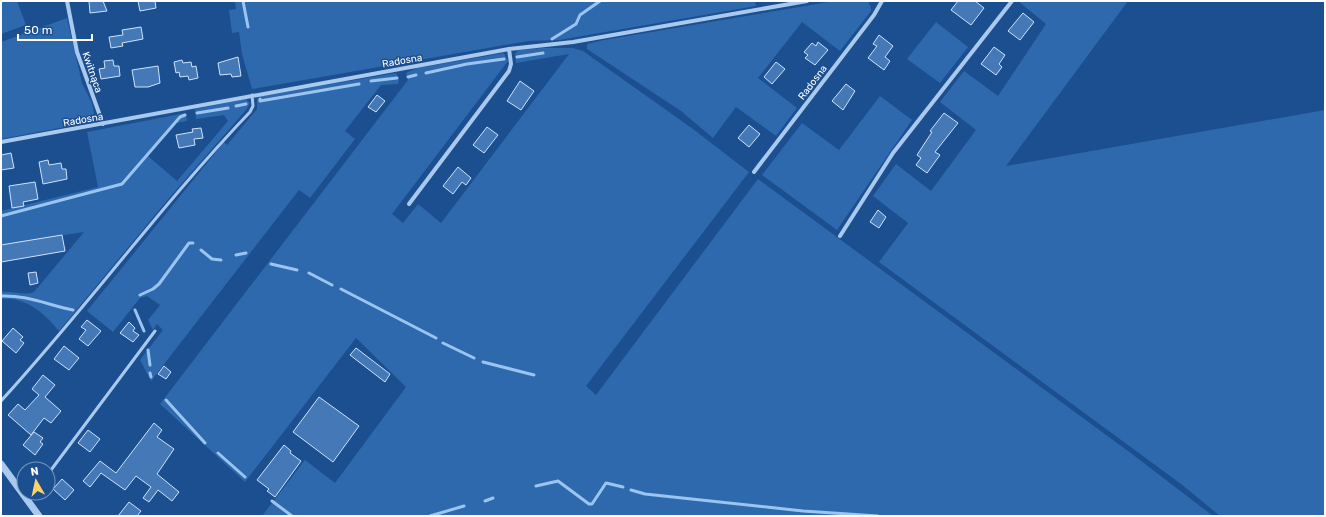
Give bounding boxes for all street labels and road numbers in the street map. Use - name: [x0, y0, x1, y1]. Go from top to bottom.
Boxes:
- street label: Kwitnąca: [79, 50, 105, 94]
- street label: Radosna: [381, 52, 423, 70]
- street label: Radosna: [796, 63, 830, 102]
- street label: Radosna: [62, 111, 104, 129]

